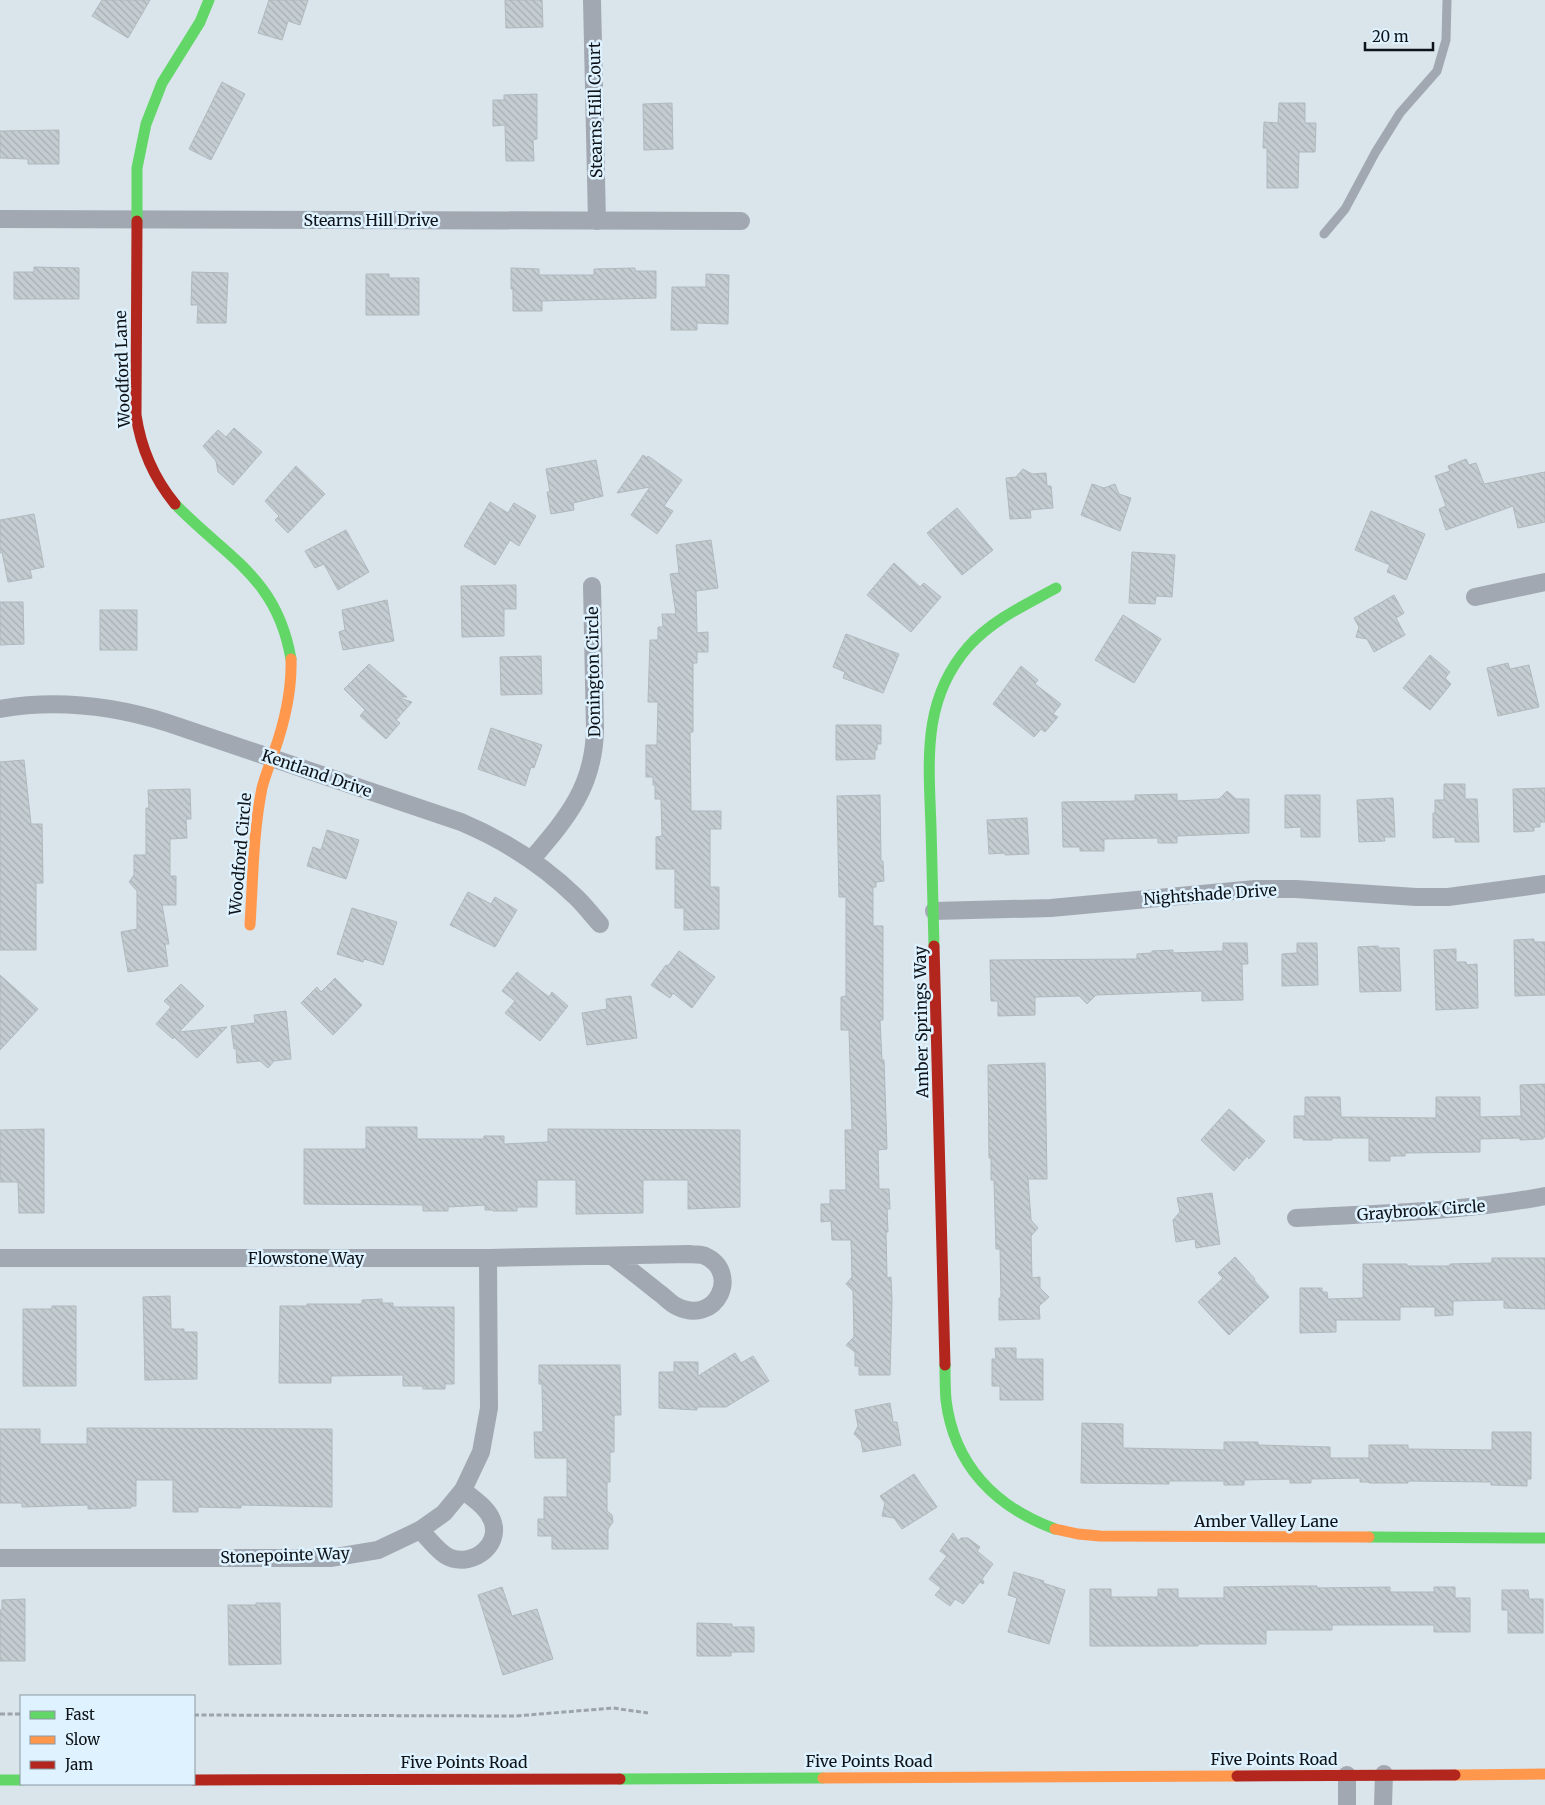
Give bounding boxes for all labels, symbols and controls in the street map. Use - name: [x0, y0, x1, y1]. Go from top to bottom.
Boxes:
- scale bar: [1365, 20, 1432, 52]
- text: 20 m: [1372, 27, 1409, 46]
- street label: Stearns Hill Court: [584, 41, 606, 178]
- street label: Stearns Hill Drive: [304, 210, 438, 230]
- street label: Woodford Lane: [110, 310, 134, 429]
- street label: Donington Circle: [582, 606, 604, 738]
- street label: Kentland Drive: [259, 745, 375, 801]
- street label: Woodford Circle: [225, 792, 255, 917]
- street label: Nightshade Drive: [1143, 879, 1277, 909]
- street label: Amber Springs Way: [910, 945, 932, 1099]
- street label: Graybrook Circle: [1356, 1196, 1486, 1224]
- street label: Flowstone Way: [248, 1248, 365, 1268]
- street label: Amber Valley Lane: [1193, 1511, 1338, 1531]
- street label: Stonepointe Way: [220, 1543, 351, 1567]
- legend: [20, 1695, 195, 1785]
- text: Fast: [65, 1705, 95, 1724]
- text: Slow: [65, 1730, 100, 1749]
- street label: Five Points Road: [1210, 1749, 1338, 1769]
- street label: Five Points Road: [805, 1751, 933, 1771]
- street label: Five Points Road: [400, 1752, 528, 1772]
- text: Jam: [64, 1755, 93, 1774]

